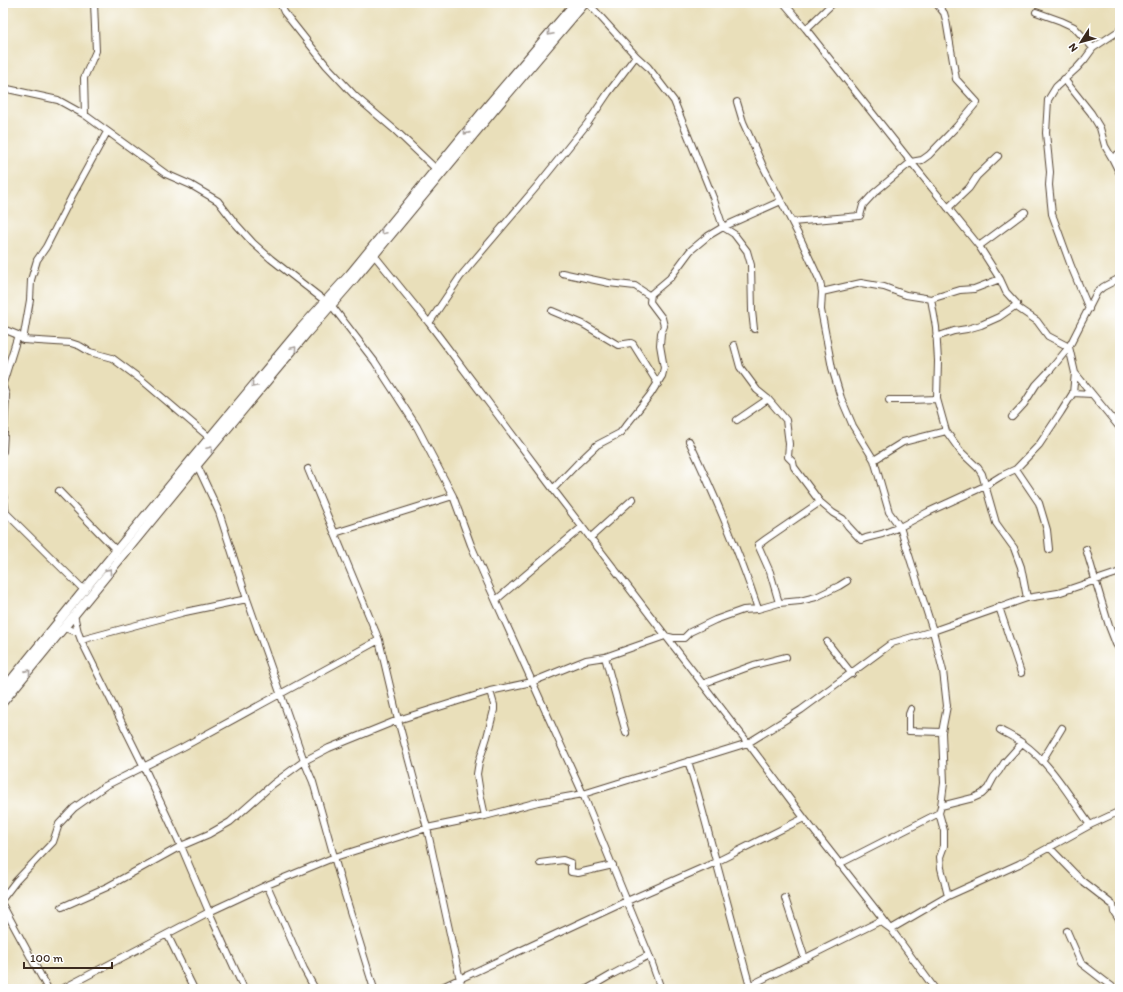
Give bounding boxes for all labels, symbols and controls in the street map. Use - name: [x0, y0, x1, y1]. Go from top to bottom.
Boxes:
- north arrow: [1061, 22, 1101, 62]
- one-way arrow: [548, 28, 555, 36]
- text: N: [1066, 41, 1081, 54]
- one-way arrow: [464, 128, 471, 135]
- one-way arrow: [381, 228, 388, 235]
- one-way arrow: [289, 347, 296, 354]
- one-way arrow: [251, 380, 258, 387]
- one-way arrow: [206, 446, 213, 454]
- one-way arrow: [105, 568, 112, 575]
- one-way arrow: [23, 669, 30, 676]
- scale bar: [24, 944, 112, 970]
- text: 100 m: [30, 951, 63, 965]

